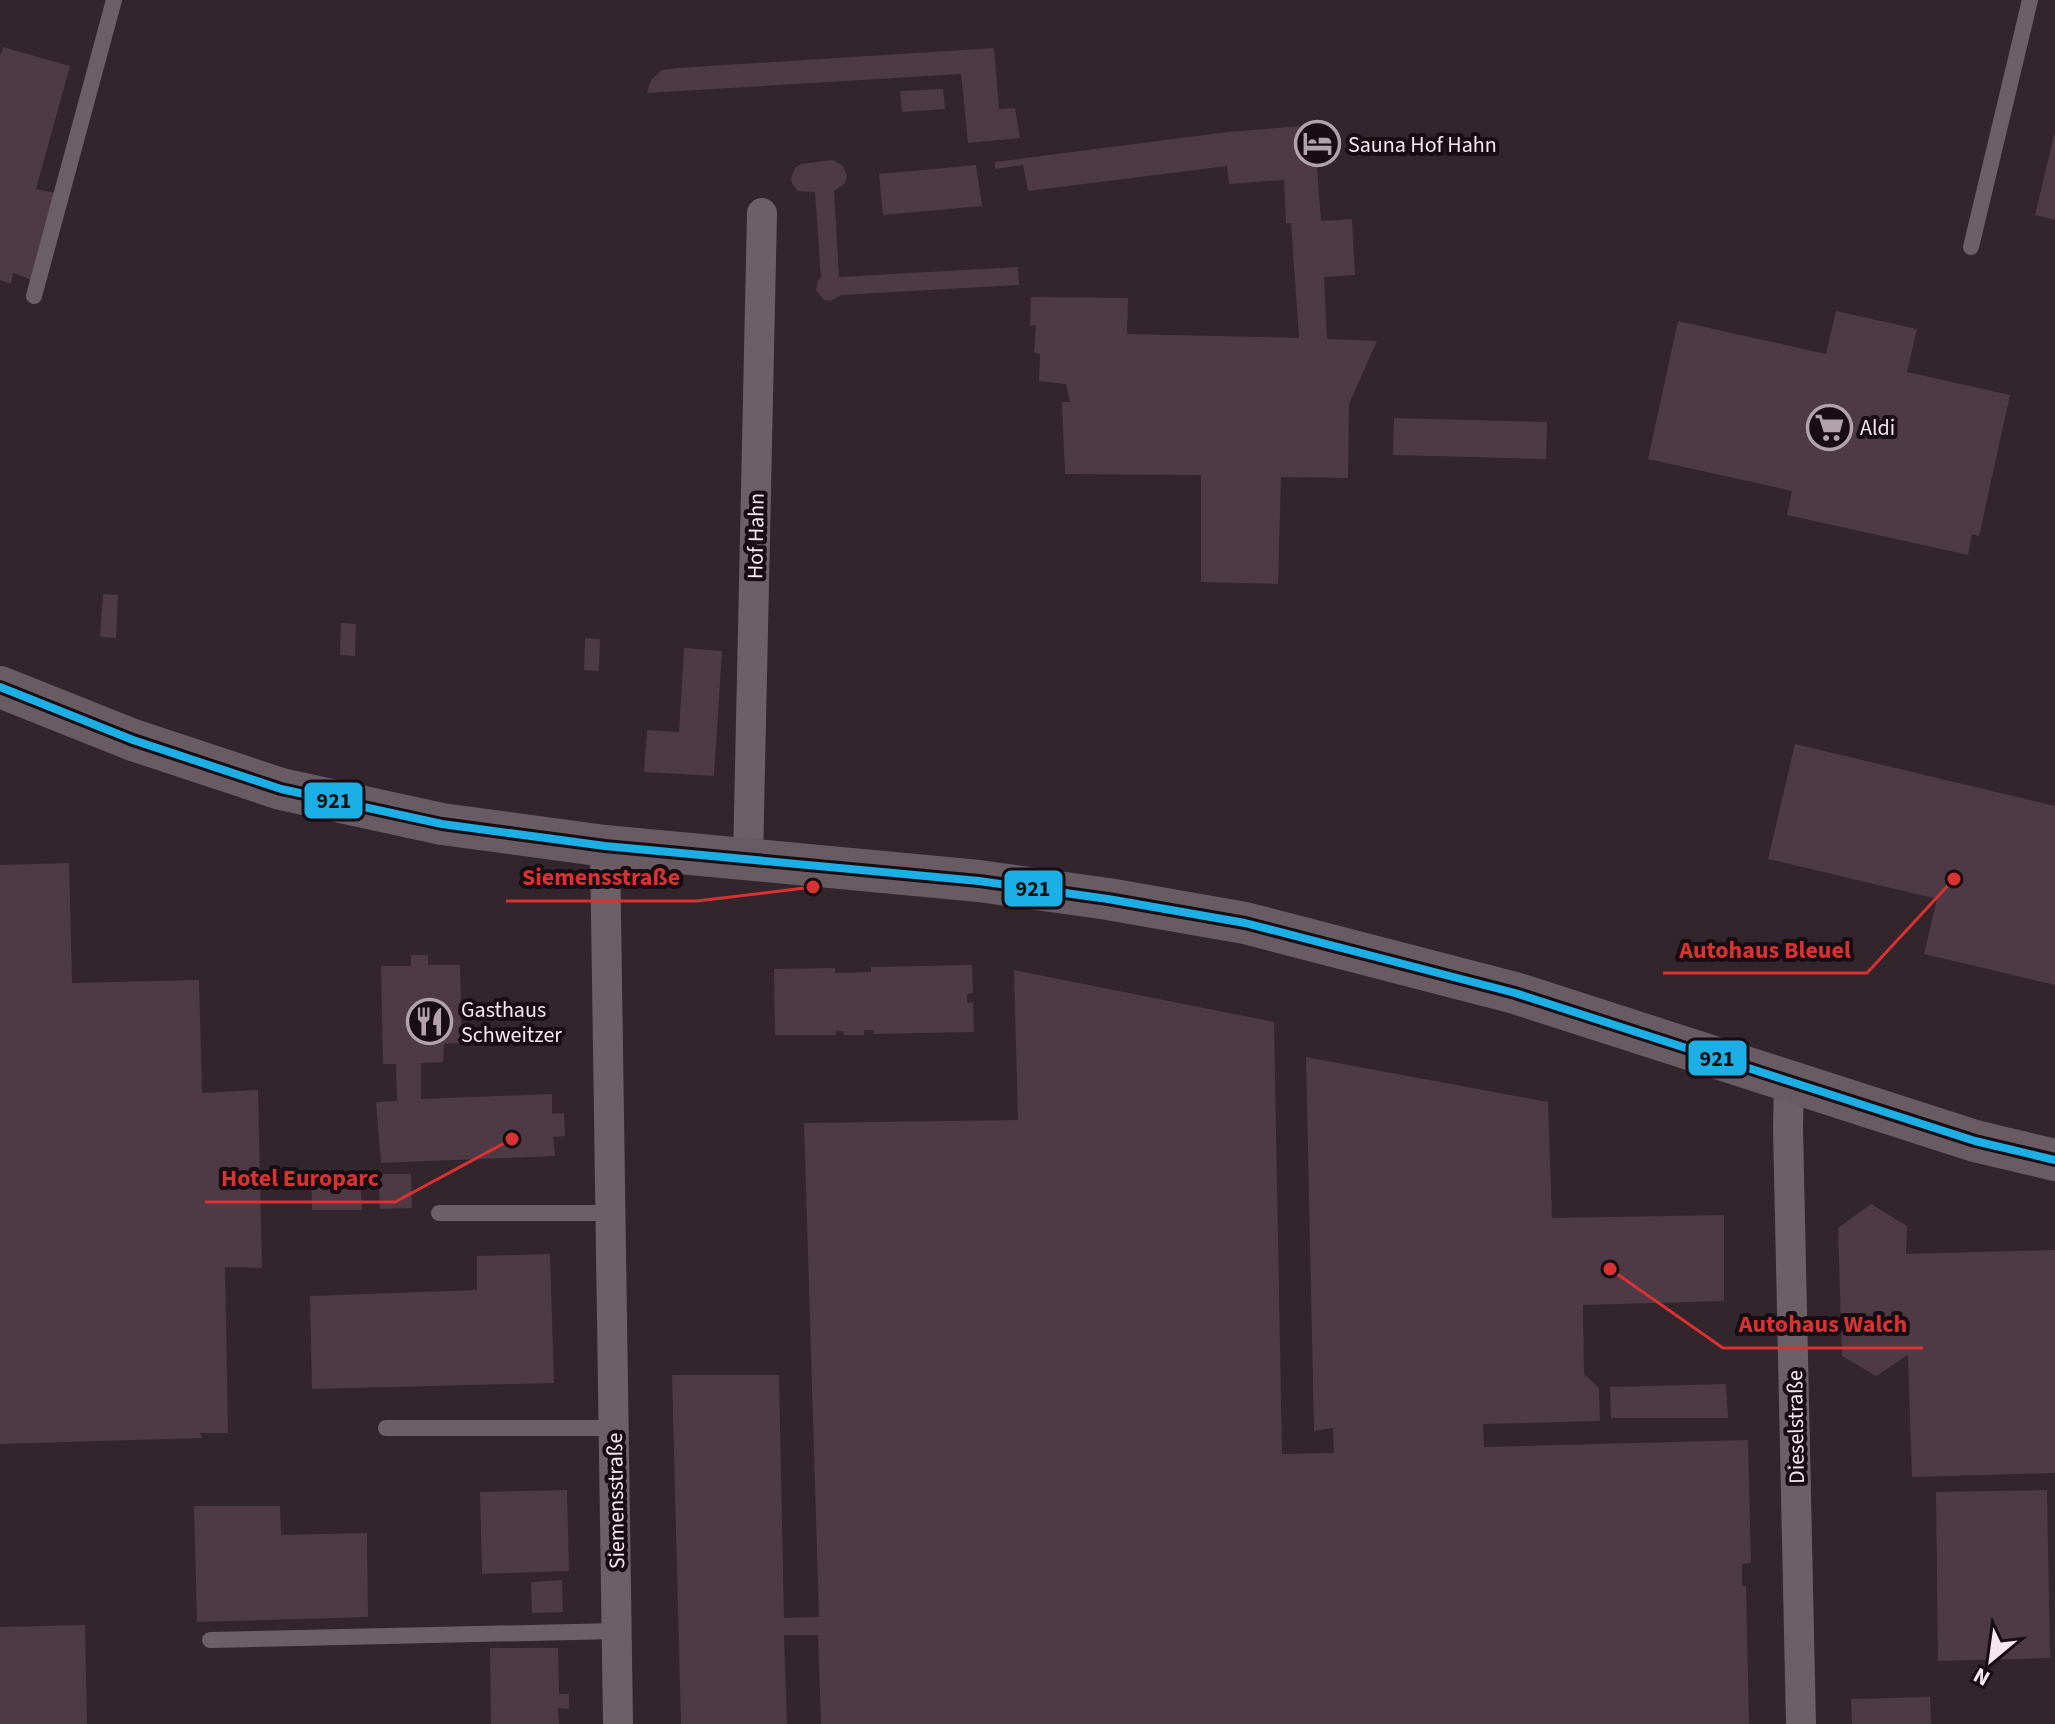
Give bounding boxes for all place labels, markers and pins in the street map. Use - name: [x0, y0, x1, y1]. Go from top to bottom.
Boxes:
- hotel icon: Sauna Hof Hahn: [1293, 120, 1341, 168]
- place label: Sauna Hof Hahn: [1348, 129, 1497, 161]
- supermarket icon: Aldi: [1805, 403, 1853, 451]
- place label: Aldi: [1860, 412, 1895, 444]
- callout: Siemensstraße: [506, 853, 697, 901]
- callout: Autohaus Bleuel: [1663, 925, 1867, 973]
- place label: Gasthaus Schweitzer: [461, 994, 562, 1051]
- restaurant icon: Gasthaus Schweitzer: [406, 998, 454, 1046]
- callout: Hotel Europarc: [205, 1154, 395, 1202]
- callout: Autohaus Walch: [1723, 1300, 1923, 1348]

